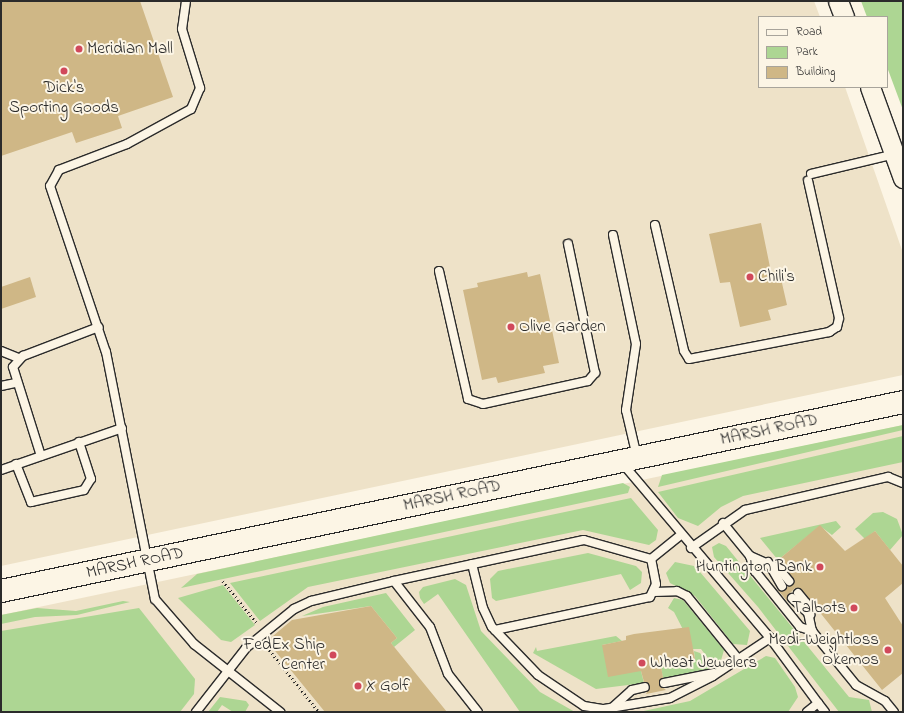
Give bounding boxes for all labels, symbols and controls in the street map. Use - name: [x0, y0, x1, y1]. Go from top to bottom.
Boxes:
- legend: [758, 16, 888, 88]
- text: Road: [796, 23, 822, 41]
- place label: Meridian Mall: [87, 39, 173, 59]
- text: Park: [796, 43, 818, 61]
- marker: Meridian Mall: [74, 44, 84, 54]
- text: Building: [796, 63, 835, 81]
- marker: Dick's Sporting Goods: [59, 66, 69, 76]
- place label: Dick's Sporting Goods: [9, 78, 119, 118]
- place label: Chili's: [758, 267, 795, 287]
- marker: Chili's: [745, 272, 755, 282]
- place label: Olive Garden: [519, 317, 606, 337]
- marker: Olive Garden: [506, 322, 516, 332]
- street label: MARSH ROAD: [718, 410, 820, 450]
- street label: MARSH ROAD: [401, 476, 503, 516]
- street label: MARSH ROAD: [84, 543, 186, 583]
- place label: Huntington Bank: [696, 557, 812, 577]
- marker: Huntington Bank: [815, 562, 825, 572]
- place label: Talbots: [792, 598, 846, 618]
- marker: Talbots: [849, 603, 859, 613]
- place label: Medi-Weightloss Okemos: [768, 630, 879, 670]
- place label: FedEx Ship Center: [243, 635, 325, 675]
- marker: Medi-Weightloss Okemos: [882, 644, 894, 656]
- marker: FedEx Ship Center: [328, 650, 338, 660]
- place label: Wheat Jewelers: [650, 653, 757, 673]
- marker: Wheat Jewelers: [637, 658, 647, 668]
- place label: X Golf: [366, 676, 410, 696]
- marker: X Golf: [353, 681, 363, 691]

